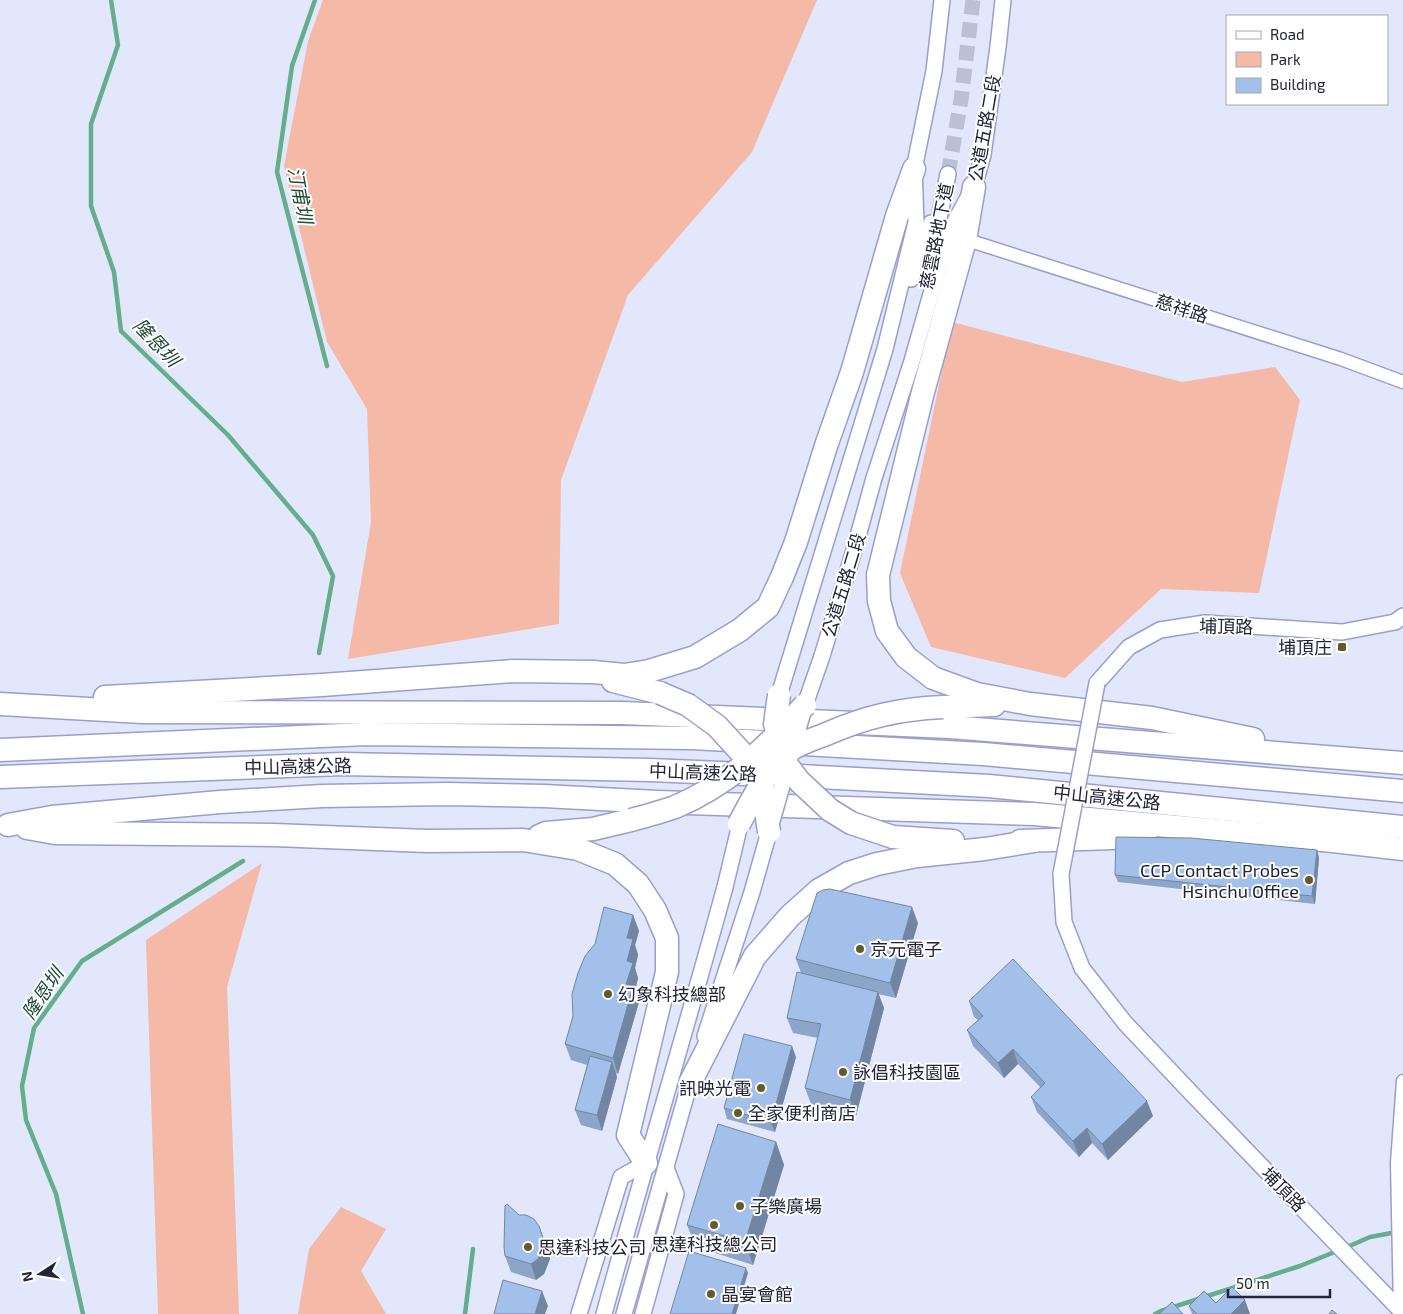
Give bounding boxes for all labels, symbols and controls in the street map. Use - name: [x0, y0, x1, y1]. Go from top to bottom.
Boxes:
- legend: [1226, 15, 1388, 105]
- text: Road: [1270, 25, 1305, 43]
- text: Park: [1270, 50, 1301, 68]
- street label: 公道五路二段: [964, 73, 1004, 183]
- text: Building: [1270, 75, 1326, 93]
- water label: 汀甫圳: [284, 165, 318, 228]
- street label: 慈雲路地下道: [915, 181, 957, 291]
- street label: 慈祥路: [1153, 289, 1211, 327]
- water label: 隆恩圳: [129, 313, 187, 373]
- street label: 公道五路二段: [817, 530, 869, 640]
- street label: 埔頂路: [1199, 615, 1253, 637]
- place label: 埔頂庄: [1278, 636, 1332, 658]
- marker: 埔頂庄: [1336, 641, 1348, 653]
- street label: 中山高速公路: [244, 754, 352, 778]
- street label: 中山高速公路: [649, 759, 757, 785]
- street label: 中山高速公路: [1052, 780, 1162, 814]
- place label: CCP Contact Probes Hsinchu Office: [1140, 859, 1299, 902]
- marker: CCP Contact Probes Hsinchu Office: [1303, 874, 1315, 886]
- place label: 京元電子: [870, 938, 942, 960]
- marker: 京元電子: [854, 943, 866, 955]
- water label: 隆恩圳: [17, 960, 69, 1023]
- place label: 幻象科技總部: [618, 983, 726, 1005]
- marker: 幻象科技總部: [602, 988, 614, 1000]
- place label: 詠倡科技園區: [853, 1061, 961, 1083]
- marker: 詠倡科技園區: [837, 1066, 849, 1078]
- place label: 訊映光電: [679, 1077, 751, 1099]
- marker: 訊映光電: [755, 1082, 767, 1094]
- place label: 全家便利商店: [748, 1102, 856, 1124]
- marker: 全家便利商店: [732, 1107, 744, 1119]
- street label: 埔頂路: [1257, 1162, 1311, 1216]
- place label: 子樂廣場: [750, 1195, 822, 1217]
- marker: 子樂廣場: [734, 1200, 746, 1212]
- marker: 思達科技總公司: [708, 1219, 720, 1231]
- place label: 思達科技總公司: [651, 1233, 777, 1255]
- place label: 思達科技公司: [538, 1236, 646, 1258]
- marker: 思達科技公司: [522, 1241, 534, 1253]
- north arrow: [15, 1249, 65, 1299]
- scale bar: [1228, 1266, 1330, 1298]
- text: N: [17, 1270, 36, 1284]
- text: 50 m: [1236, 1274, 1270, 1292]
- place label: 晶宴會館: [721, 1283, 793, 1305]
- marker: 晶宴會館: [705, 1288, 717, 1300]

